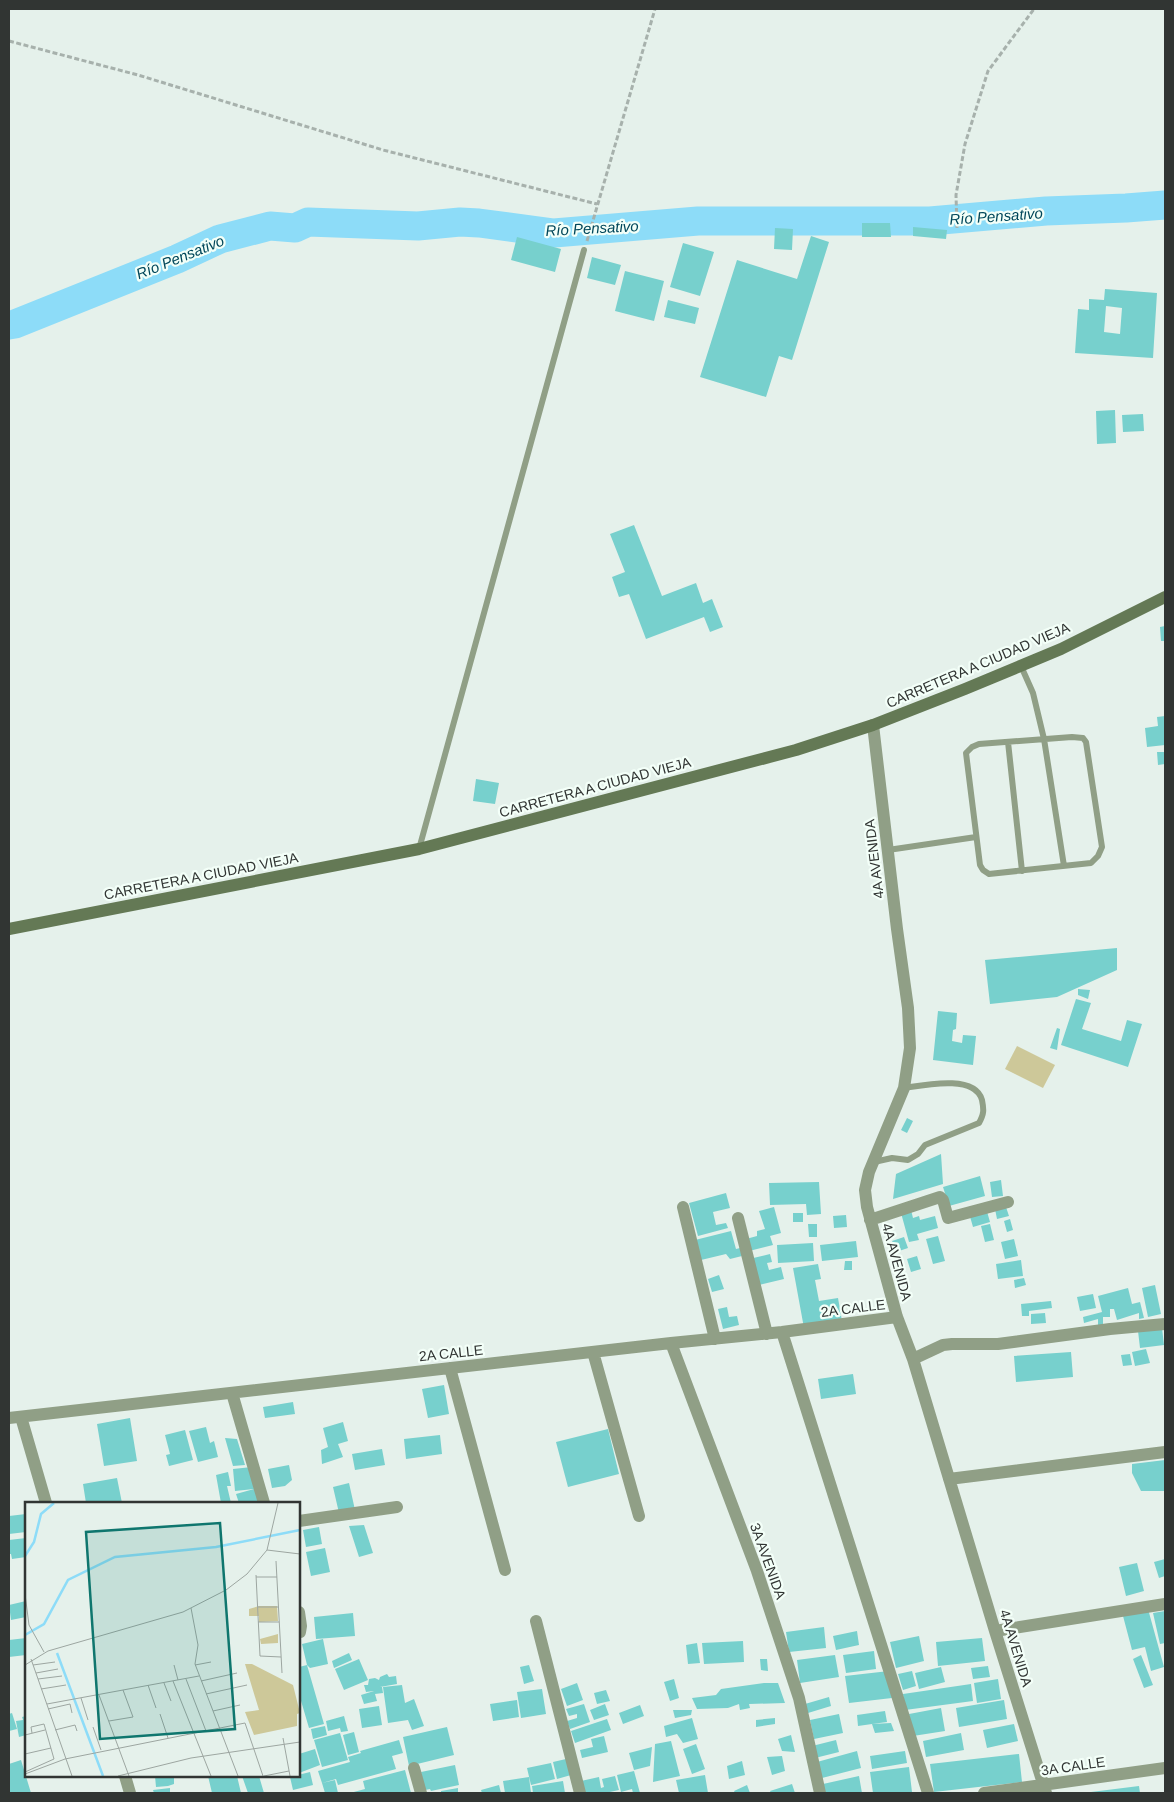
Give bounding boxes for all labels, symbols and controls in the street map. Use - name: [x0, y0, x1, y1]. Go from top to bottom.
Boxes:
- water label: Río Pensativo: [949, 204, 1043, 228]
- water label: Río Pensativo: [545, 217, 639, 239]
- water label: Río Pensativo: [134, 232, 226, 282]
- street label: CARRETERA A CIUDAD VIEJA: [884, 619, 1073, 711]
- street label: CARRETERA A CIUDAD VIEJA: [497, 754, 693, 820]
- street label: 4A AVENIDA: [861, 818, 887, 900]
- street label: CARRETERA A CIUDAD VIEJA: [102, 849, 300, 903]
- street label: 4A AVENIDA: [879, 1221, 915, 1303]
- street label: 2A CALLE: [820, 1296, 886, 1320]
- street label: 2A CALLE: [418, 1342, 484, 1364]
- inset map: [25, 1502, 300, 1777]
- street label: 3A AVENIDA: [747, 1521, 789, 1602]
- street label: 4A AVENIDA: [997, 1607, 1036, 1689]
- street label: 3A CALLE: [1040, 1754, 1106, 1778]

